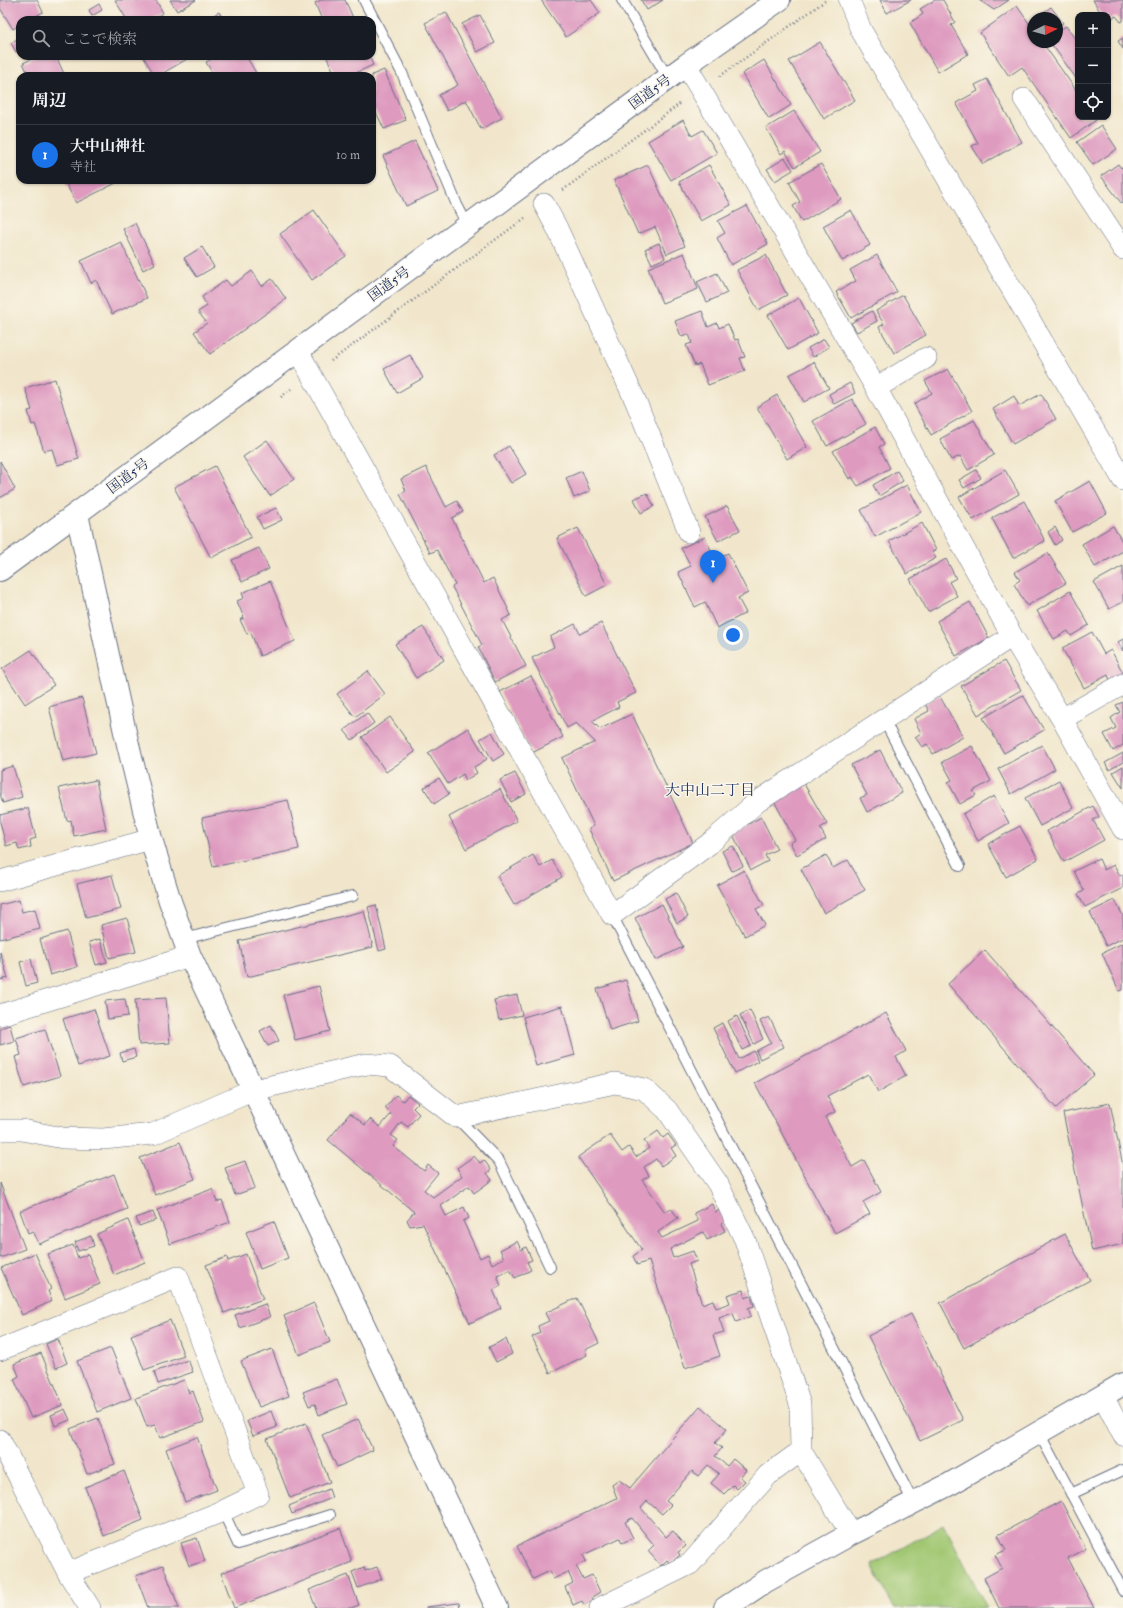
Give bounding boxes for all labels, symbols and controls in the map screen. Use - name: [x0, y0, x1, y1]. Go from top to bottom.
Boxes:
- north arrow: [1027, 12, 1063, 48]
- map controls: [1075, 12, 1111, 120]
- button: +: [1075, 12, 1111, 48]
- search box: [16, 16, 376, 60]
- icon: search: [30, 27, 52, 49]
- text: ここで検索: [62, 30, 137, 49]
- button: −: [1075, 48, 1111, 84]
- street label: 国道5号: [626, 71, 674, 113]
- button: locate: [1075, 84, 1111, 120]
- text: 周辺: [32, 90, 66, 111]
- text: 大中山神社: [70, 137, 145, 156]
- text: 1: [43, 147, 47, 163]
- text: 10 m: [336, 147, 360, 163]
- text: 寺社: [70, 159, 96, 175]
- street label: 国道5号: [365, 263, 413, 305]
- street label: 国道5号: [104, 455, 152, 497]
- pin: 1: [700, 550, 726, 583]
- your location: [723, 625, 743, 645]
- district label: 大中山二丁目: [665, 781, 755, 800]

